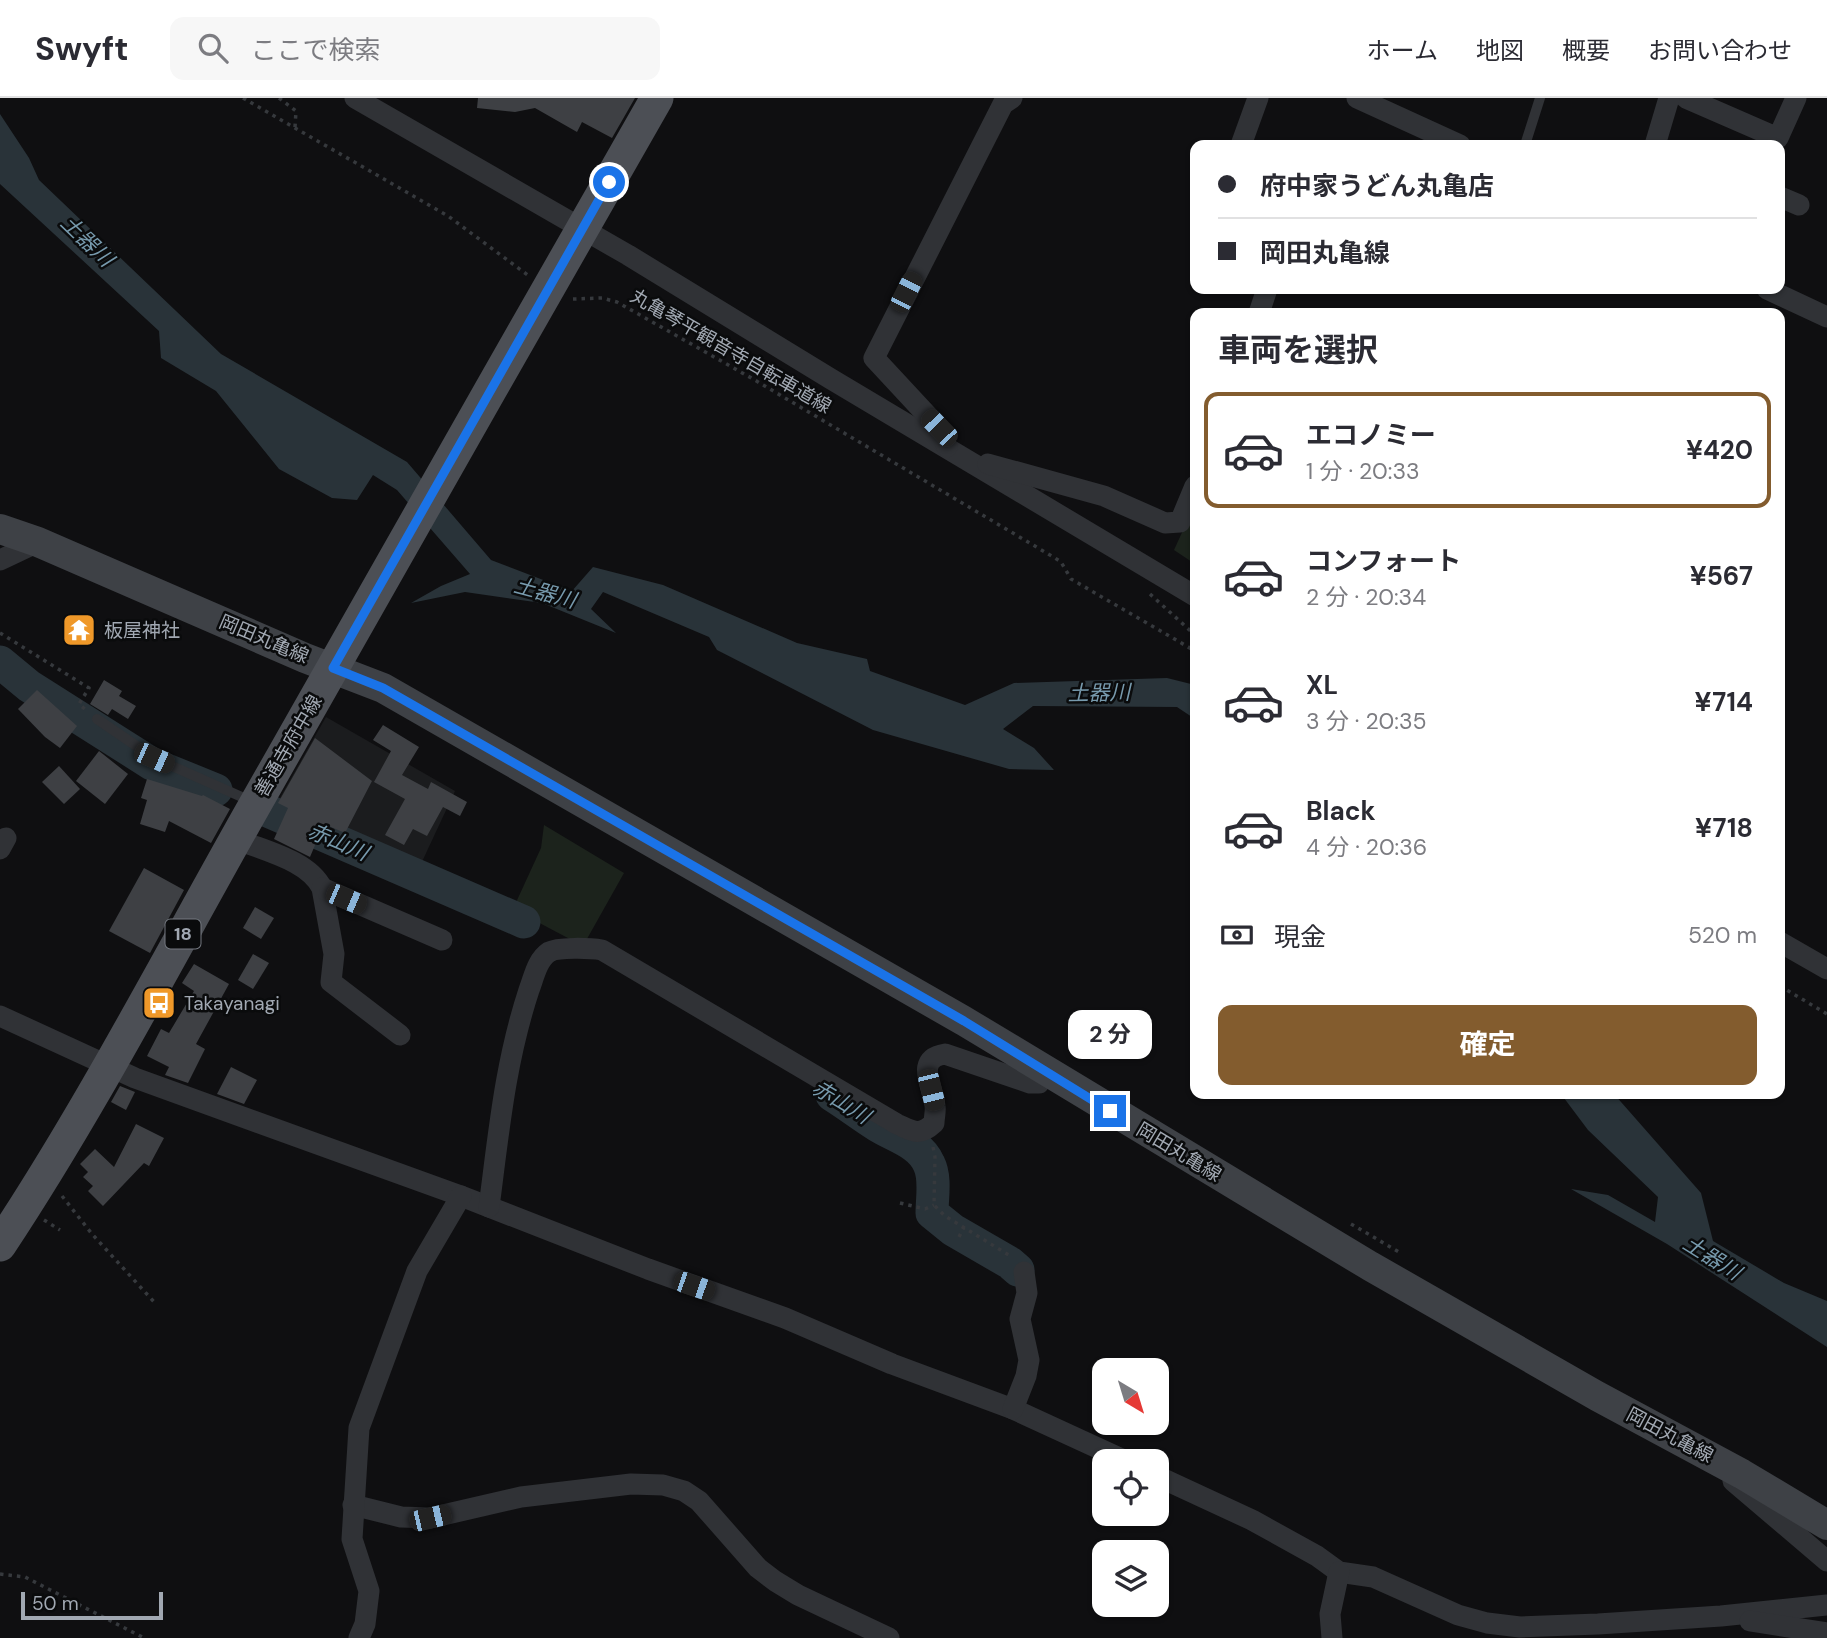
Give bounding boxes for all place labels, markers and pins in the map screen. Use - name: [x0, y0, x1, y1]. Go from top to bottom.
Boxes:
- temple icon: 板屋神社: [60, 611, 98, 649]
- place label: 板屋神社: [104, 618, 180, 643]
- bus stop icon: Takayanagi: [140, 984, 178, 1022]
- place label: Takayanagi: [184, 991, 280, 1016]

